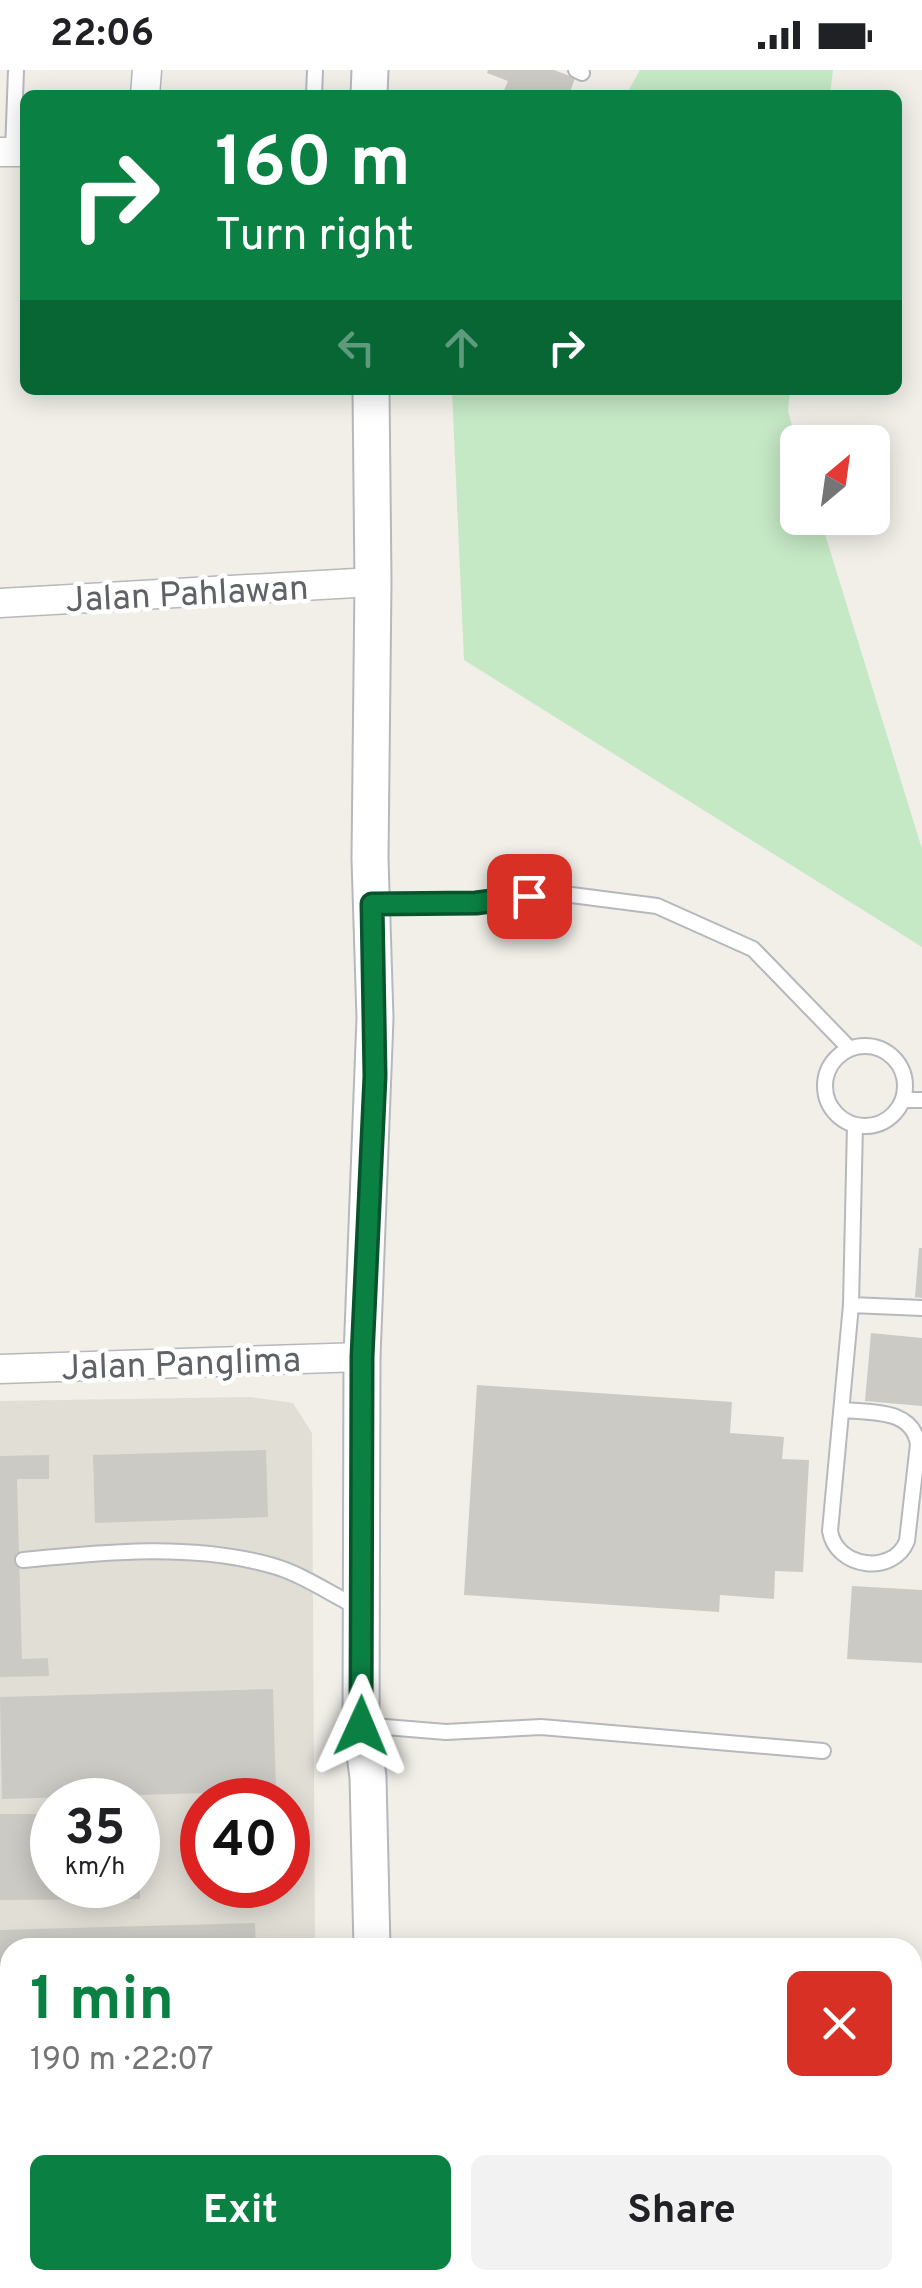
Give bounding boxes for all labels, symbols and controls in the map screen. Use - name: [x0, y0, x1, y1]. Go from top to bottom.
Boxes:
- text: 22:06: [50, 11, 154, 60]
- text: 160 m: [215, 122, 411, 211]
- icon: right: [50, 130, 180, 260]
- text: Turn right: [215, 209, 414, 266]
- icon: left: [329, 320, 384, 375]
- icon: ahead: [434, 320, 489, 375]
- icon: right: [539, 320, 594, 375]
- north arrow: [780, 425, 890, 535]
- map controls: [780, 425, 890, 535]
- street label: Jalan Pahlawan: [64, 568, 310, 624]
- pin: [487, 854, 572, 939]
- icon: arrive: [502, 869, 557, 924]
- street label: Jalan Panglima: [60, 1340, 302, 1392]
- position arrow: [309, 1674, 413, 1778]
- speed limit sign: 40: [180, 1778, 310, 1908]
- text: 35: [65, 1799, 125, 1862]
- text: km/h: [65, 1852, 125, 1884]
- text: 1 min: [30, 1965, 174, 2041]
- button: close: [787, 1971, 892, 2076]
- text: 190 m · 22:07: [30, 2041, 214, 2081]
- button: Exit: [30, 2155, 451, 2270]
- button: Share: [471, 2155, 892, 2270]

